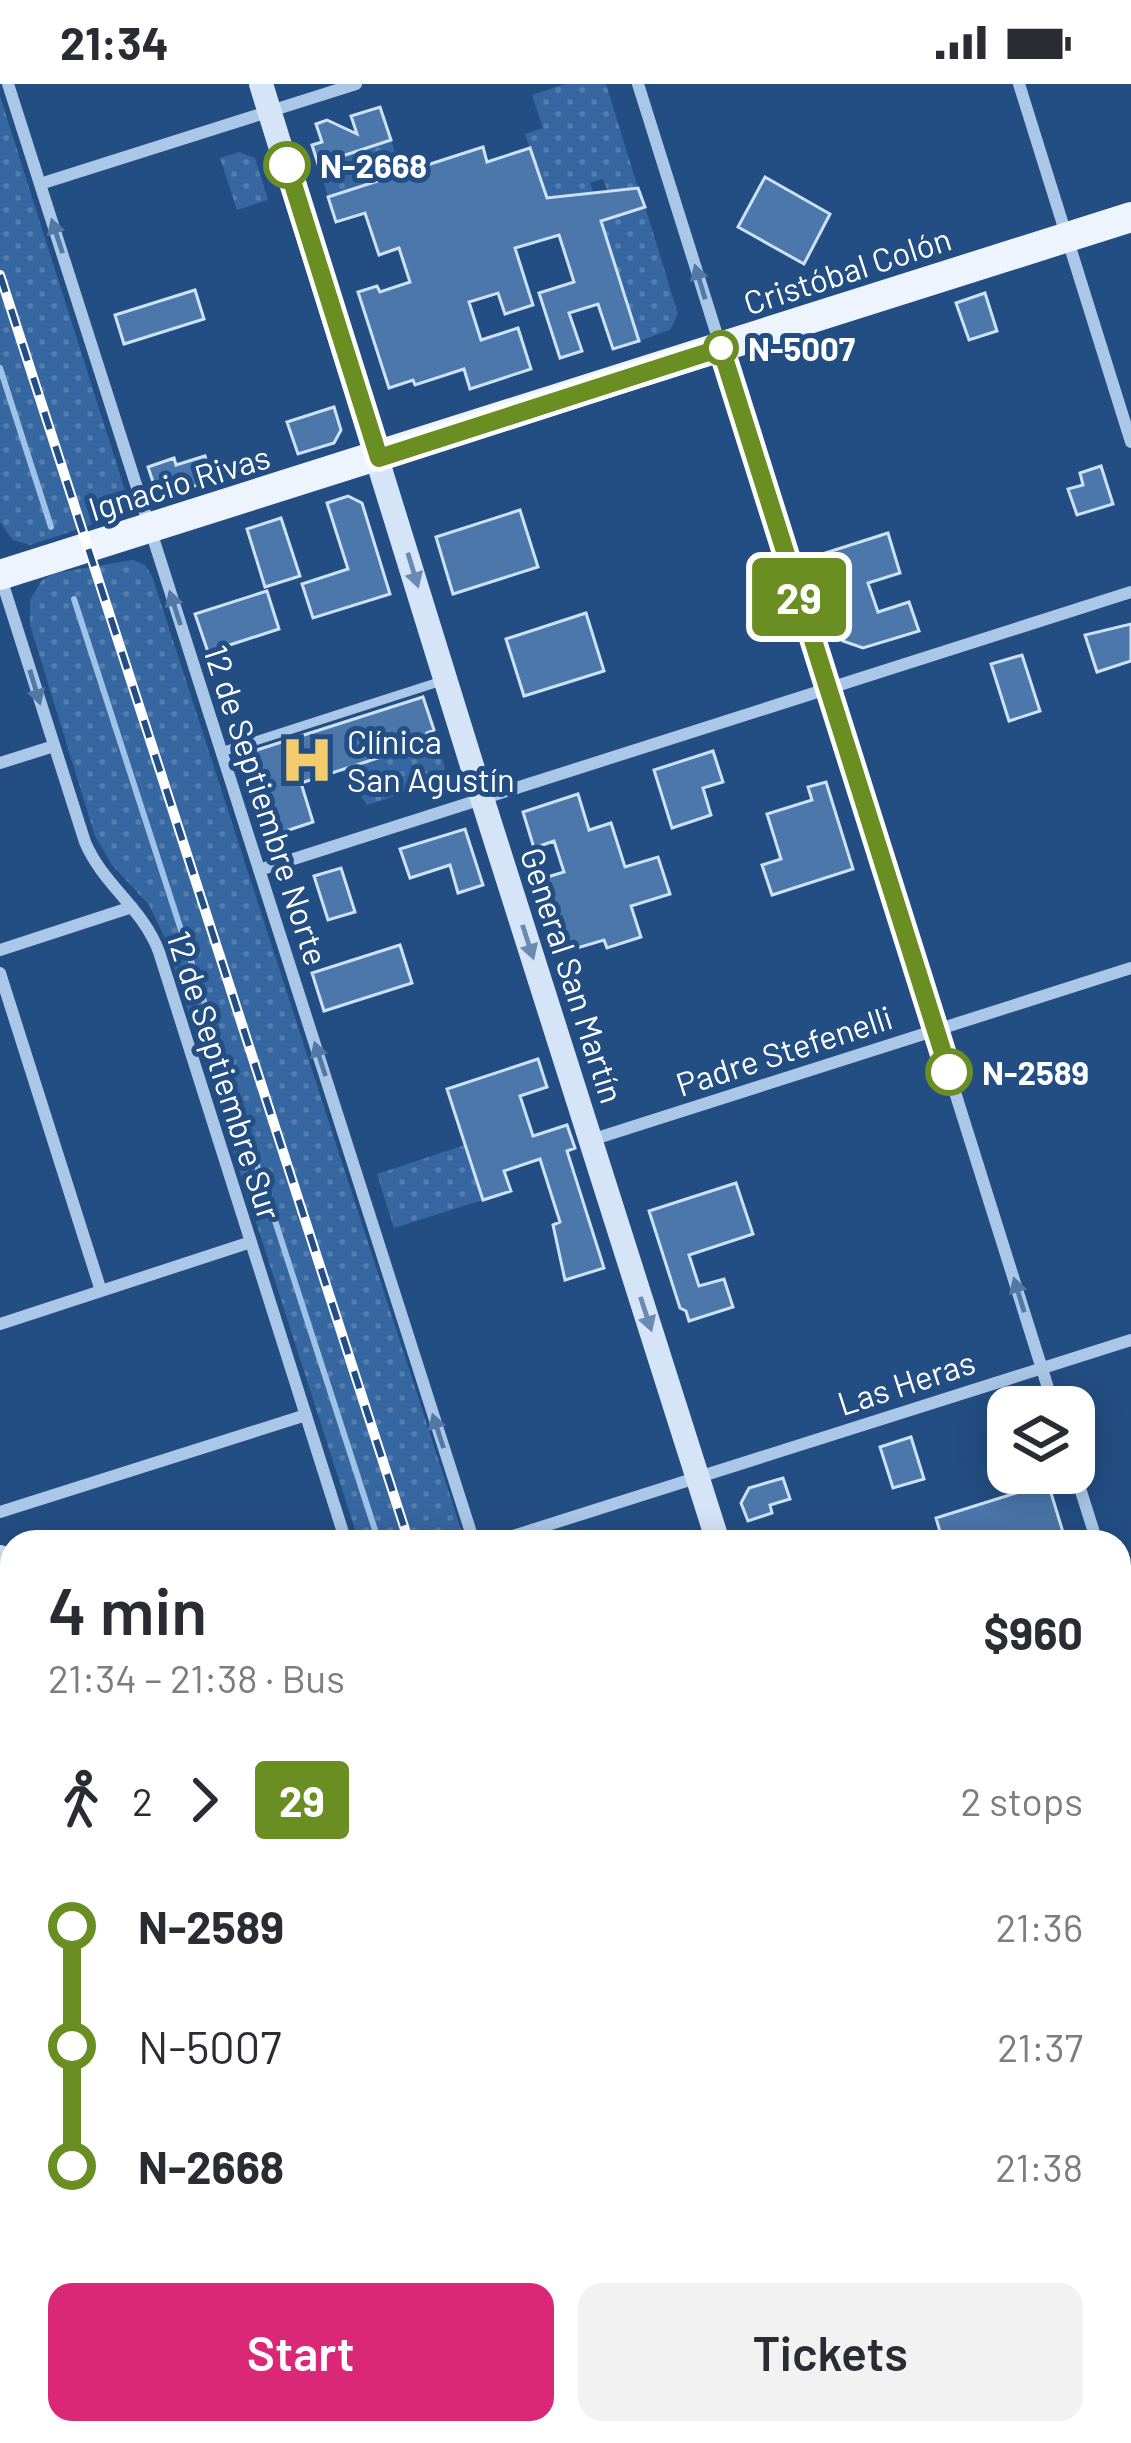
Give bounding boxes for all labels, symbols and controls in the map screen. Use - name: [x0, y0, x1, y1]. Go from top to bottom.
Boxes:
- text: 21:34: [60, 15, 169, 69]
- marker: N-2668: [265, 143, 309, 187]
- place label: N-2668: [320, 145, 427, 185]
- one-way arrow: [46, 217, 65, 254]
- street label: Cristóbal Colón: [738, 218, 956, 322]
- one-way arrow: [690, 263, 708, 300]
- place label: N-5007: [748, 328, 855, 368]
- marker: N-5007: [705, 332, 737, 364]
- street label: Ignacio Rivas: [83, 435, 275, 529]
- one-way arrow: [405, 552, 423, 588]
- line badge: 29: [745, 558, 853, 636]
- text: 29: [776, 572, 822, 622]
- one-way arrow: [165, 589, 184, 626]
- street label: 12 de Septiembre Norte: [196, 640, 338, 970]
- one-way arrow: [27, 669, 46, 706]
- place label: Clínica San Agustín: [347, 721, 515, 799]
- hospital icon: Clínica San Agustín: [278, 731, 336, 789]
- street label: General San Martín: [513, 842, 633, 1108]
- one-way arrow: [520, 924, 538, 961]
- street label: 12 de Septiembre Sur: [159, 925, 291, 1225]
- street label: Padre Stefenelli: [671, 996, 897, 1104]
- one-way arrow: [309, 1040, 328, 1077]
- marker: N-2589: [927, 1050, 971, 1094]
- place label: N-2589: [982, 1052, 1089, 1092]
- one-way arrow: [1009, 1276, 1028, 1313]
- one-way arrow: [638, 1296, 656, 1333]
- street label: Las Heras: [832, 1341, 980, 1423]
- map controls: [987, 1386, 1095, 1494]
- button: layers: [987, 1386, 1095, 1494]
- one-way arrow: [428, 1412, 447, 1449]
- text: 4 min: [48, 1569, 207, 1648]
- text: $960: [984, 1605, 1083, 1659]
- text: 21:34 – 21:38 · Bus: [48, 1654, 345, 1701]
- icon: walk: [48, 1767, 114, 1833]
- icon: forward: [171, 1767, 237, 1833]
- text: 29: [279, 1775, 325, 1825]
- text: 2: [132, 1777, 153, 1824]
- text: 2 stops: [960, 1777, 1083, 1824]
- text: N-2589: [138, 1899, 284, 1953]
- text: 21:36: [996, 1903, 1083, 1950]
- text: N-5007: [138, 2019, 281, 2073]
- text: 21:37: [997, 2023, 1083, 2070]
- text: N-2668: [138, 2139, 284, 2193]
- text: 21:38: [995, 2143, 1083, 2190]
- button: Start: [48, 2283, 554, 2421]
- button: Tickets: [578, 2283, 1083, 2421]

